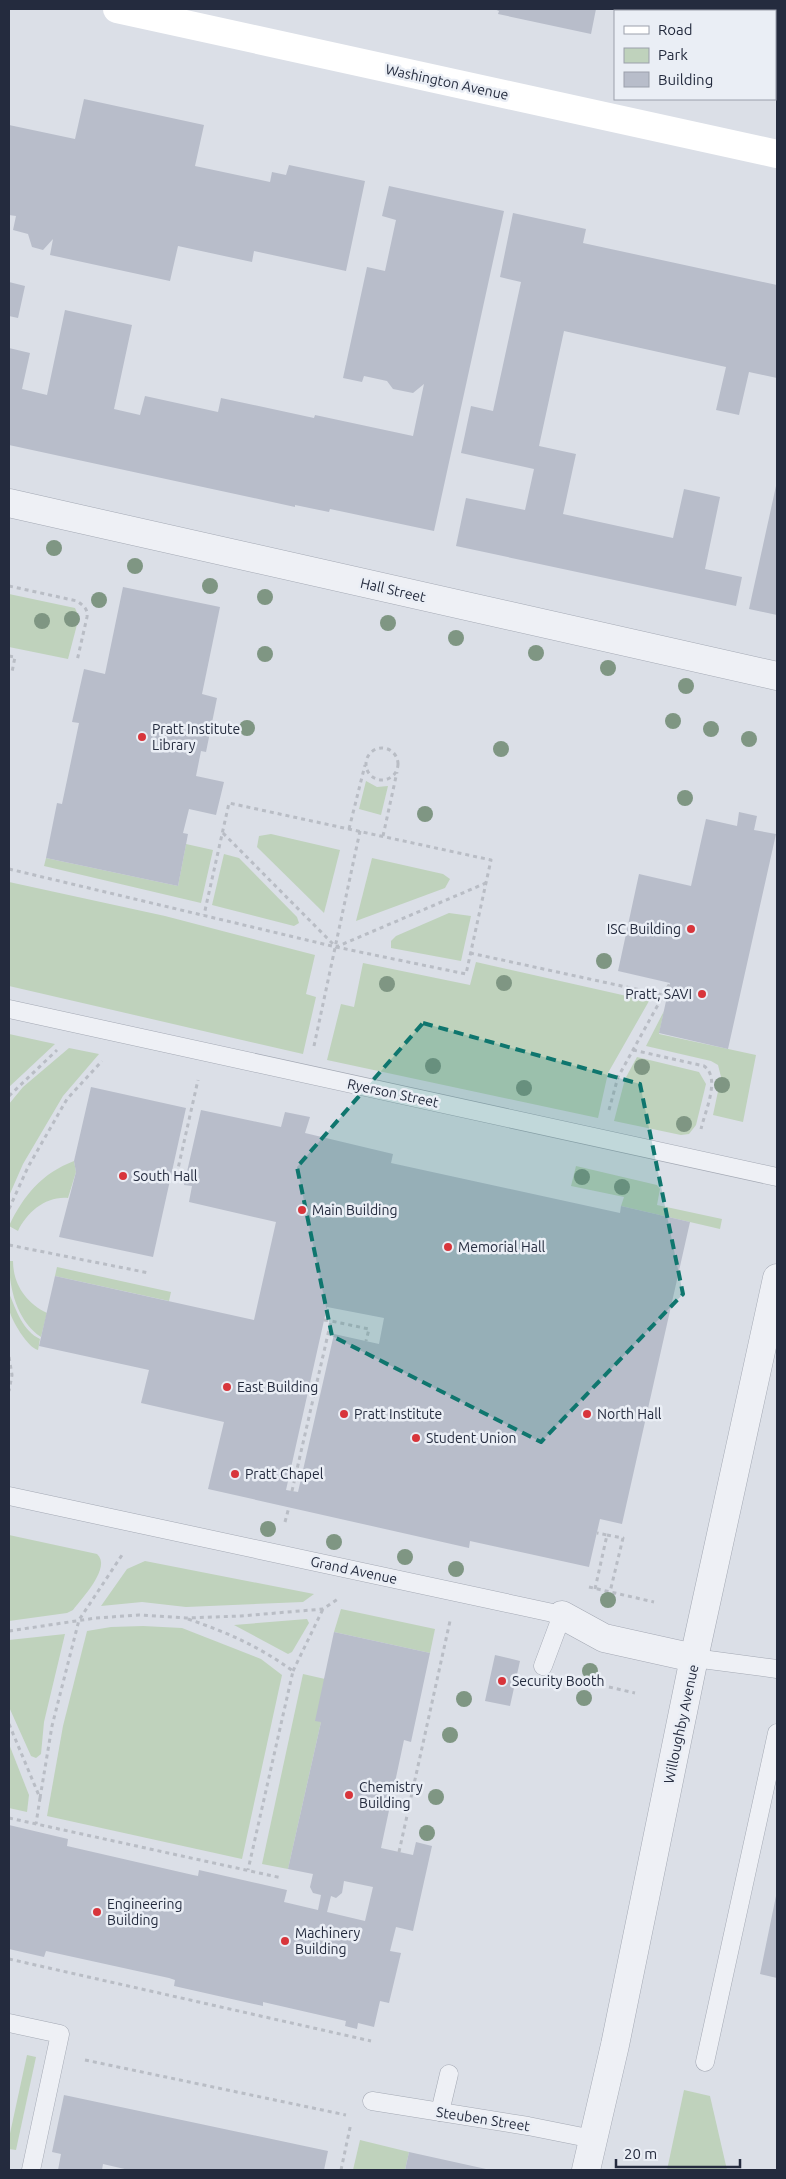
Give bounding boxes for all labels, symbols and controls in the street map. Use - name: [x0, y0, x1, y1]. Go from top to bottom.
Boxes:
- legend: [614, 10, 776, 100]
- text: Road: [658, 21, 693, 38]
- text: Park: [658, 46, 688, 63]
- street label: Washington Avenue: [384, 61, 510, 103]
- text: Building: [658, 71, 713, 88]
- street label: Hall Street: [359, 575, 428, 605]
- place label: Pratt Institute Library: [152, 721, 240, 753]
- marker: Pratt Institute Library: [136, 731, 148, 743]
- place label: ISC Building: [607, 921, 681, 937]
- marker: ISC Building: [685, 923, 697, 935]
- place label: Pratt, SAVI: [625, 986, 692, 1002]
- marker: Pratt, SAVI: [696, 988, 708, 1000]
- street label: Ryerson Street: [346, 1076, 441, 1111]
- place label: South Hall: [133, 1168, 198, 1184]
- marker: South Hall: [117, 1170, 129, 1182]
- place label: Main Building: [312, 1202, 398, 1218]
- marker: Main Building: [296, 1204, 308, 1216]
- place label: Memorial Hall: [458, 1239, 546, 1255]
- marker: Memorial Hall: [442, 1241, 454, 1253]
- place label: East Building: [237, 1379, 318, 1395]
- marker: East Building: [221, 1381, 233, 1393]
- place label: Pratt Institute: [354, 1406, 442, 1422]
- place label: North Hall: [597, 1406, 662, 1422]
- marker: Pratt Institute: [338, 1408, 350, 1420]
- marker: North Hall: [581, 1408, 593, 1420]
- place label: Student Union: [426, 1430, 517, 1446]
- marker: Student Union: [410, 1432, 422, 1444]
- place label: Pratt Chapel: [245, 1466, 324, 1482]
- marker: Pratt Chapel: [229, 1468, 241, 1480]
- street label: Grand Avenue: [309, 1553, 399, 1587]
- street label: Willoughby Avenue: [661, 1663, 701, 1785]
- place label: Security Booth: [512, 1673, 605, 1689]
- marker: Security Booth: [496, 1675, 508, 1687]
- place label: Chemistry Building: [359, 1779, 423, 1811]
- marker: Chemistry Building: [343, 1789, 355, 1801]
- place label: Engineering Building: [107, 1896, 183, 1928]
- marker: Engineering Building: [91, 1906, 103, 1918]
- place label: Machinery Building: [295, 1925, 361, 1957]
- marker: Machinery Building: [279, 1935, 291, 1947]
- street label: Steuben Street: [435, 2104, 532, 2134]
- scale bar: [616, 2136, 740, 2168]
- text: 20 m: [624, 2145, 657, 2162]

